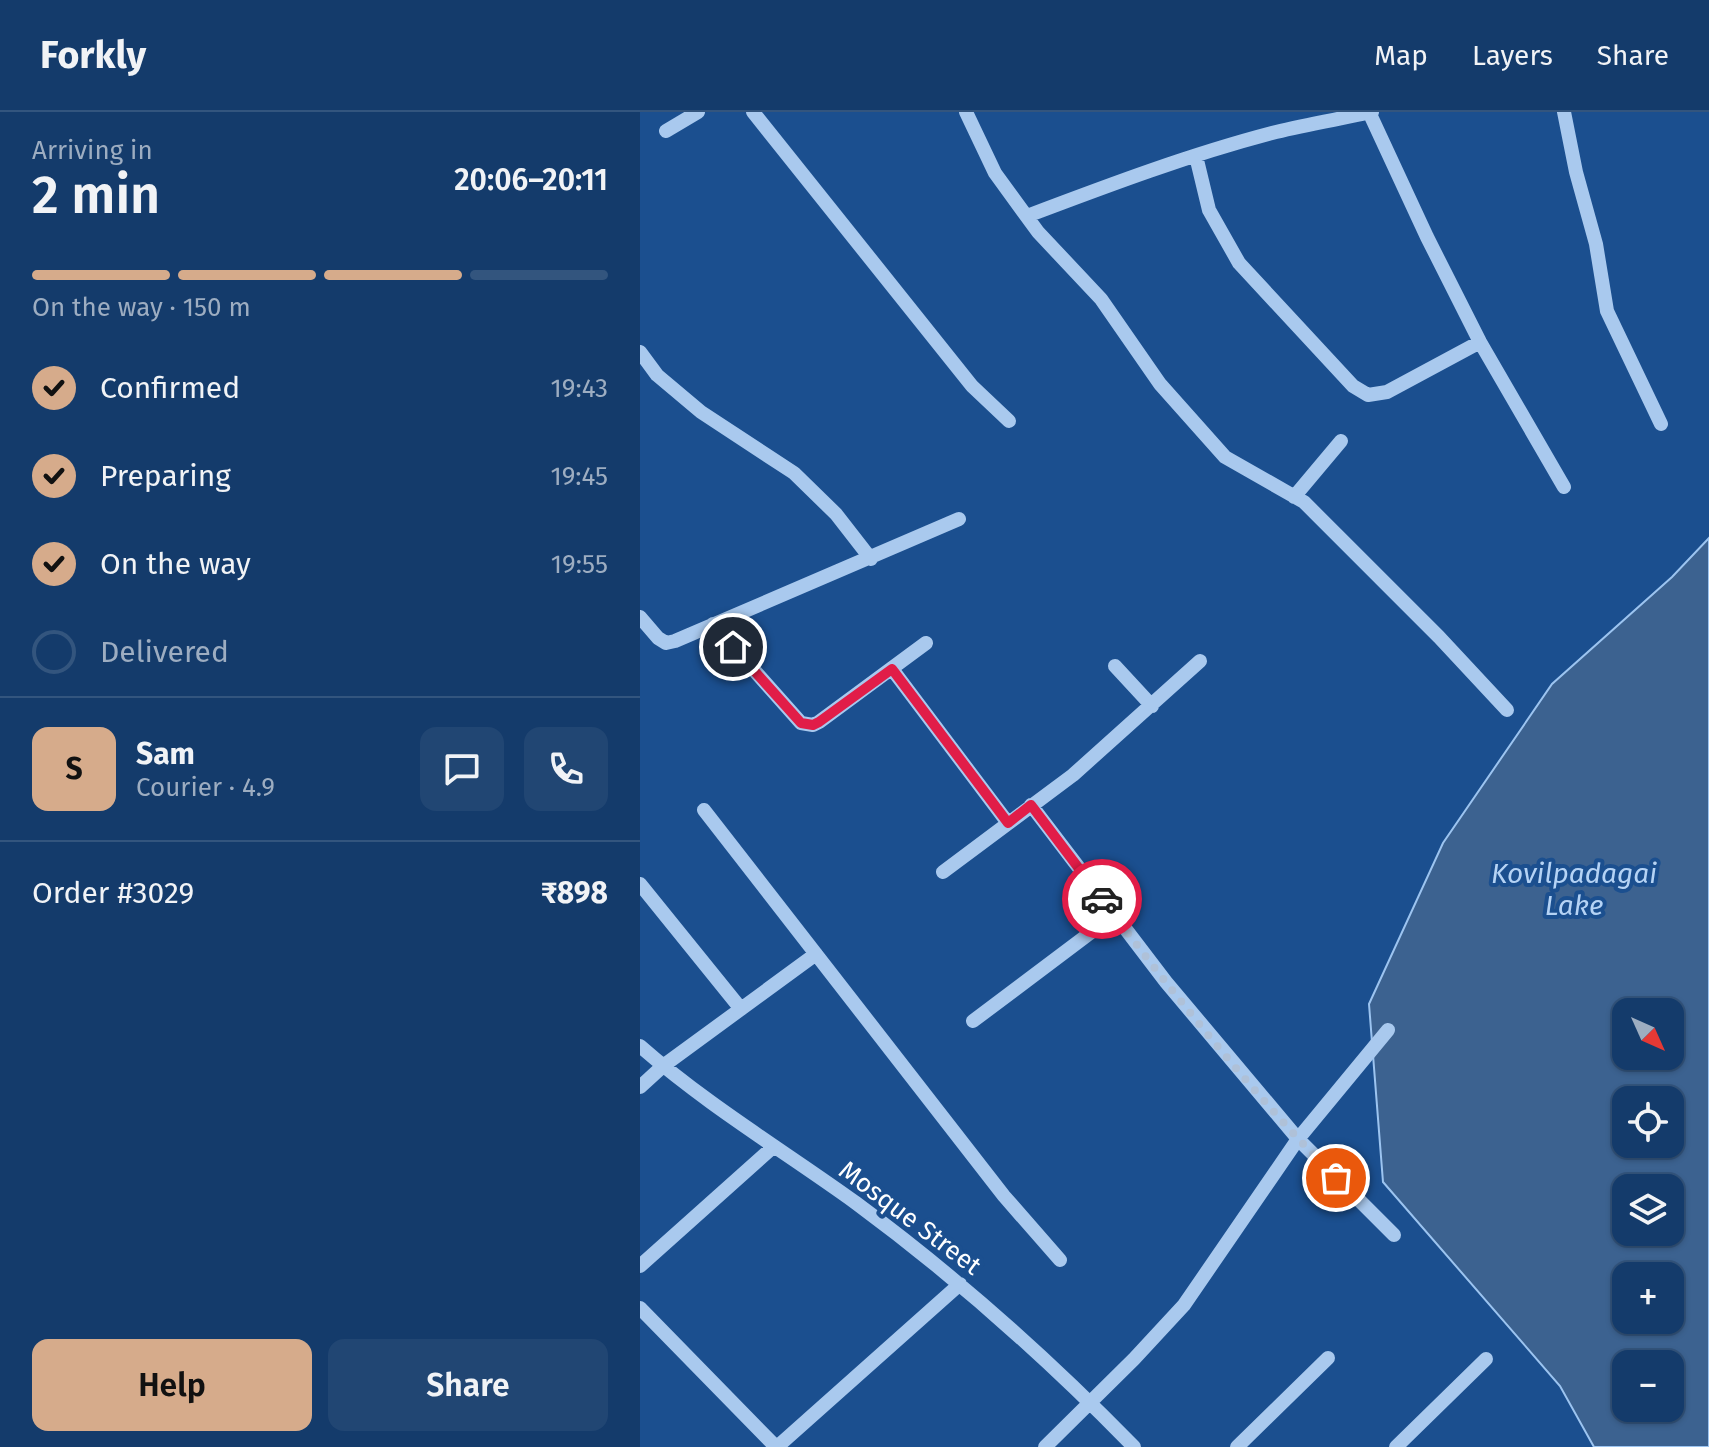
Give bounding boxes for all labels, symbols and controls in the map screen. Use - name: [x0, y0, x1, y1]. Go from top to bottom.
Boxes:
- text: Forkly: [40, 32, 146, 78]
- text: Map: [1374, 39, 1428, 72]
- text: Layers: [1472, 39, 1553, 72]
- text: Share: [1597, 39, 1669, 72]
- text: Arriving in: [32, 135, 153, 166]
- text: 20:06–20:11: [454, 162, 608, 198]
- text: 2 min: [32, 164, 160, 227]
- text: On the way · 150 m: [32, 292, 251, 323]
- icon: check: [32, 366, 76, 410]
- text: Confirmed: [100, 370, 240, 406]
- text: 19:43: [551, 373, 608, 404]
- icon: check: [32, 454, 76, 498]
- text: Preparing: [100, 458, 231, 494]
- text: 19:45: [550, 461, 608, 492]
- icon: check: [32, 542, 76, 586]
- text: On the way: [100, 546, 251, 582]
- text: 19:55: [551, 549, 608, 580]
- pin: [699, 613, 767, 681]
- icon: home: [711, 625, 755, 669]
- text: Delivered: [100, 634, 229, 670]
- button: chat: [420, 727, 504, 811]
- button: phone: [524, 727, 608, 811]
- text: Sam: [136, 736, 195, 772]
- text: S: [65, 751, 83, 787]
- text: Courier · 4.9: [136, 772, 275, 803]
- water label: Kovilpadagai Lake: [1491, 857, 1657, 922]
- courier: [1062, 859, 1142, 939]
- text: Order #3029: [32, 875, 194, 911]
- text: ₹898: [541, 875, 608, 911]
- icon: car: [1080, 877, 1124, 921]
- north arrow: [1612, 998, 1684, 1070]
- map controls: [1612, 998, 1684, 1422]
- button: locate: [1612, 1086, 1684, 1158]
- pin: [1302, 1144, 1370, 1212]
- street label: Mosque Street: [833, 1155, 988, 1282]
- icon: bag: [1314, 1156, 1358, 1200]
- button: layers: [1612, 1174, 1684, 1246]
- button: +: [1612, 1262, 1684, 1334]
- button: Help: [32, 1339, 312, 1431]
- button: Share: [328, 1339, 608, 1431]
- button: −: [1612, 1350, 1684, 1422]

